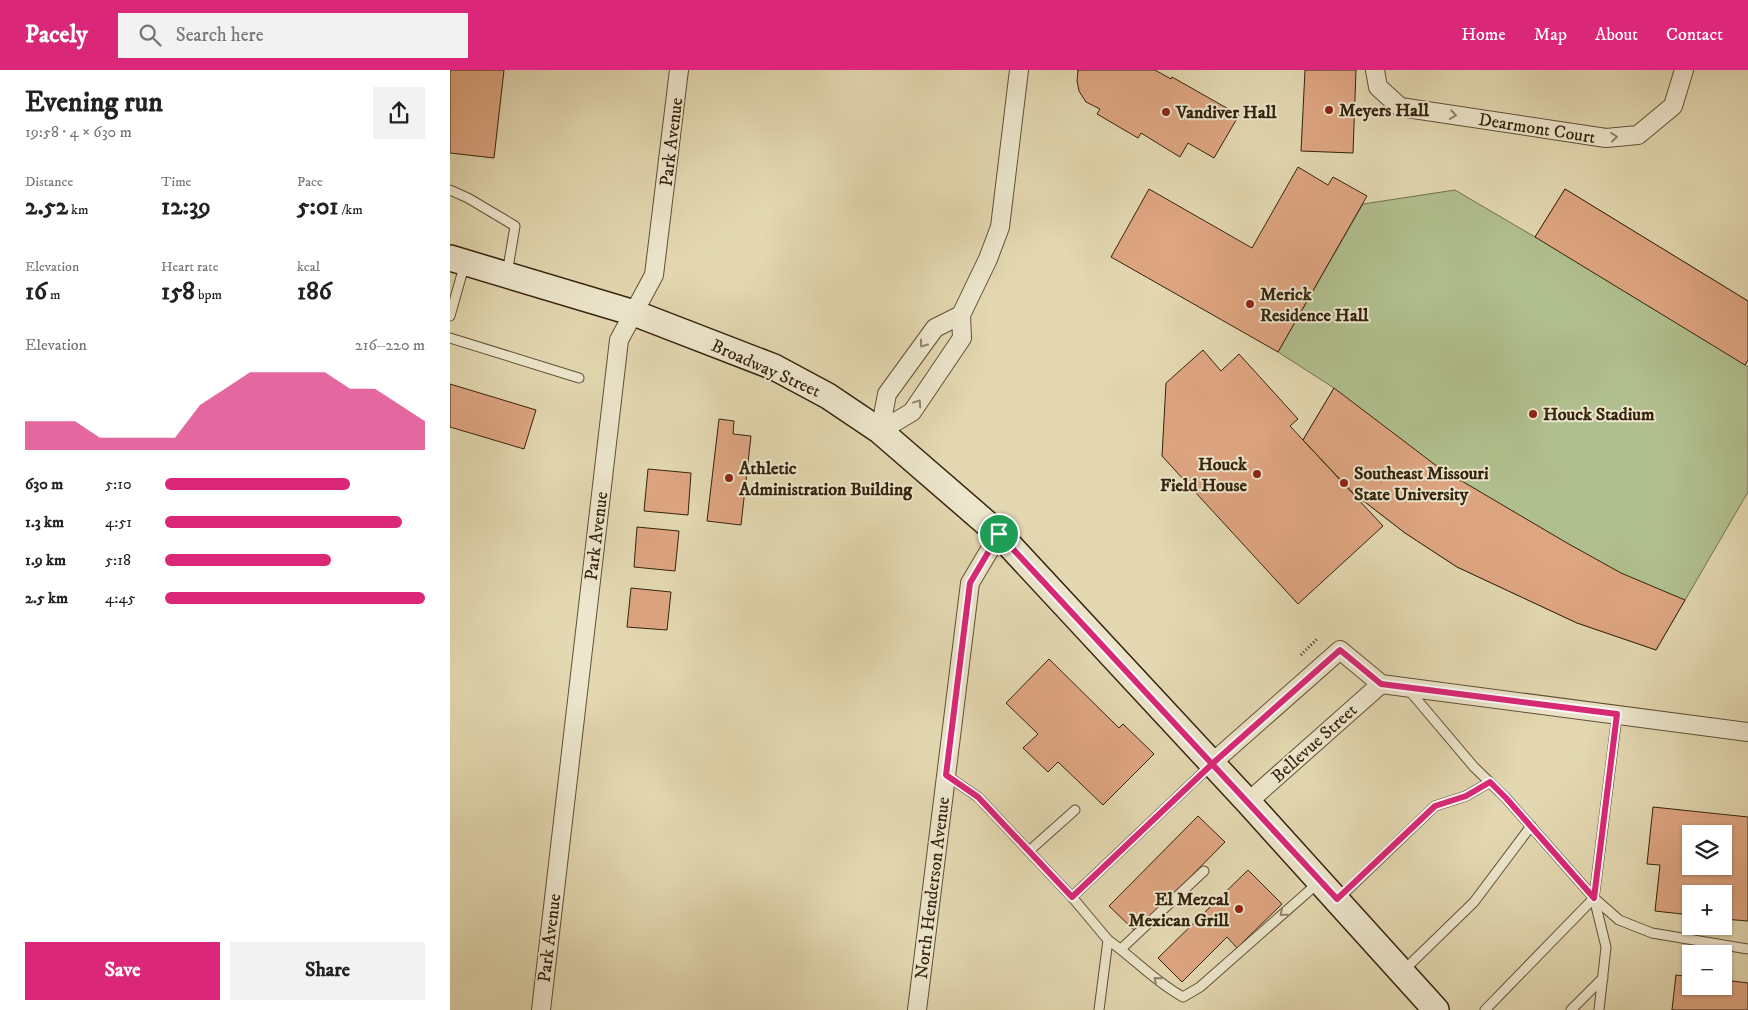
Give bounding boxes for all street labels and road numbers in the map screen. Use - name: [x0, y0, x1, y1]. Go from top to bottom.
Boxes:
- street label: Park Avenue: [656, 96, 688, 188]
- street label: Dearmont Court: [1477, 109, 1597, 149]
- street label: Broadway Street: [708, 335, 824, 403]
- street label: Park Avenue: [581, 490, 613, 582]
- street label: Bellevue Street: [1267, 699, 1362, 788]
- street label: North Henderson Avenue: [911, 796, 955, 981]
- street label: Park Avenue: [534, 892, 566, 984]

